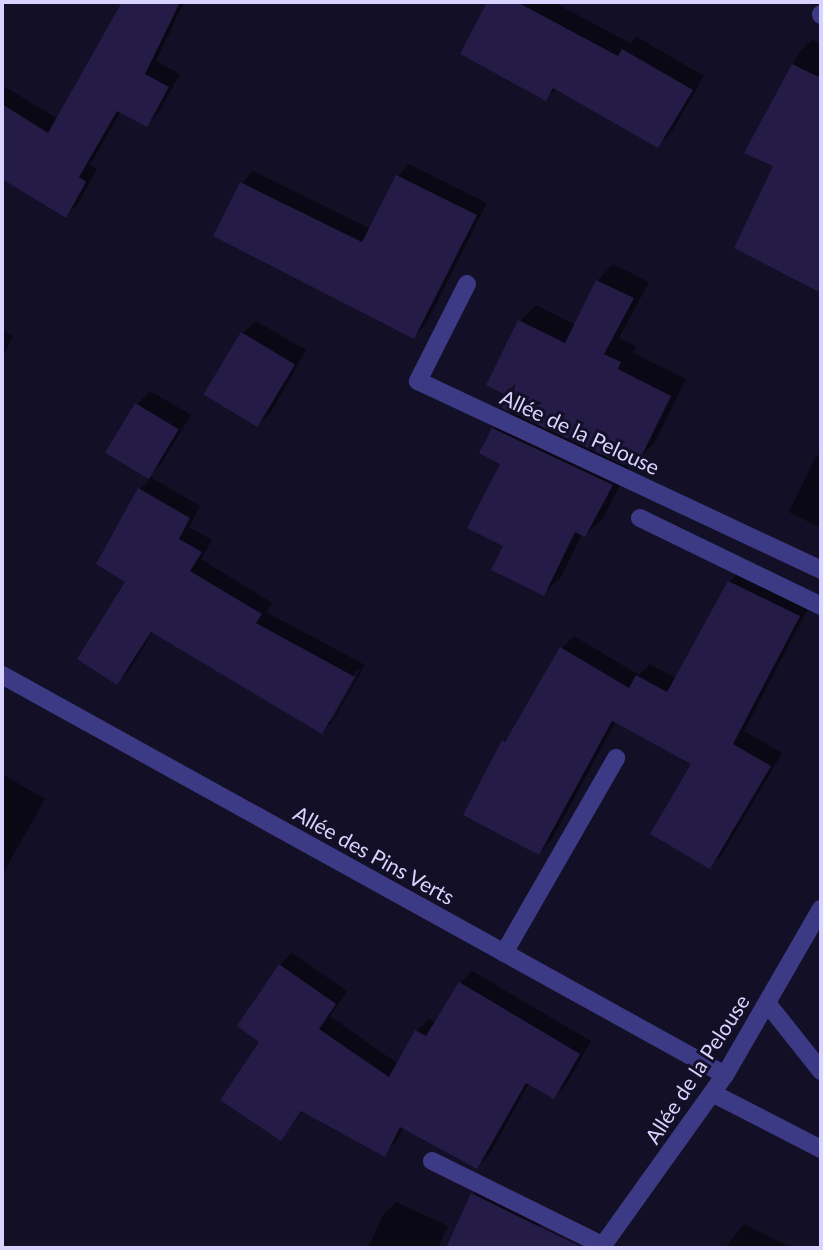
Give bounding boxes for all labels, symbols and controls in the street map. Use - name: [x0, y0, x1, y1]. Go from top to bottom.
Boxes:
- street label: Allée de la Pelouse: [496, 384, 664, 480]
- street label: Allée des Pins Verts: [289, 800, 459, 910]
- street label: Allée de la Pelouse: [639, 990, 755, 1148]

